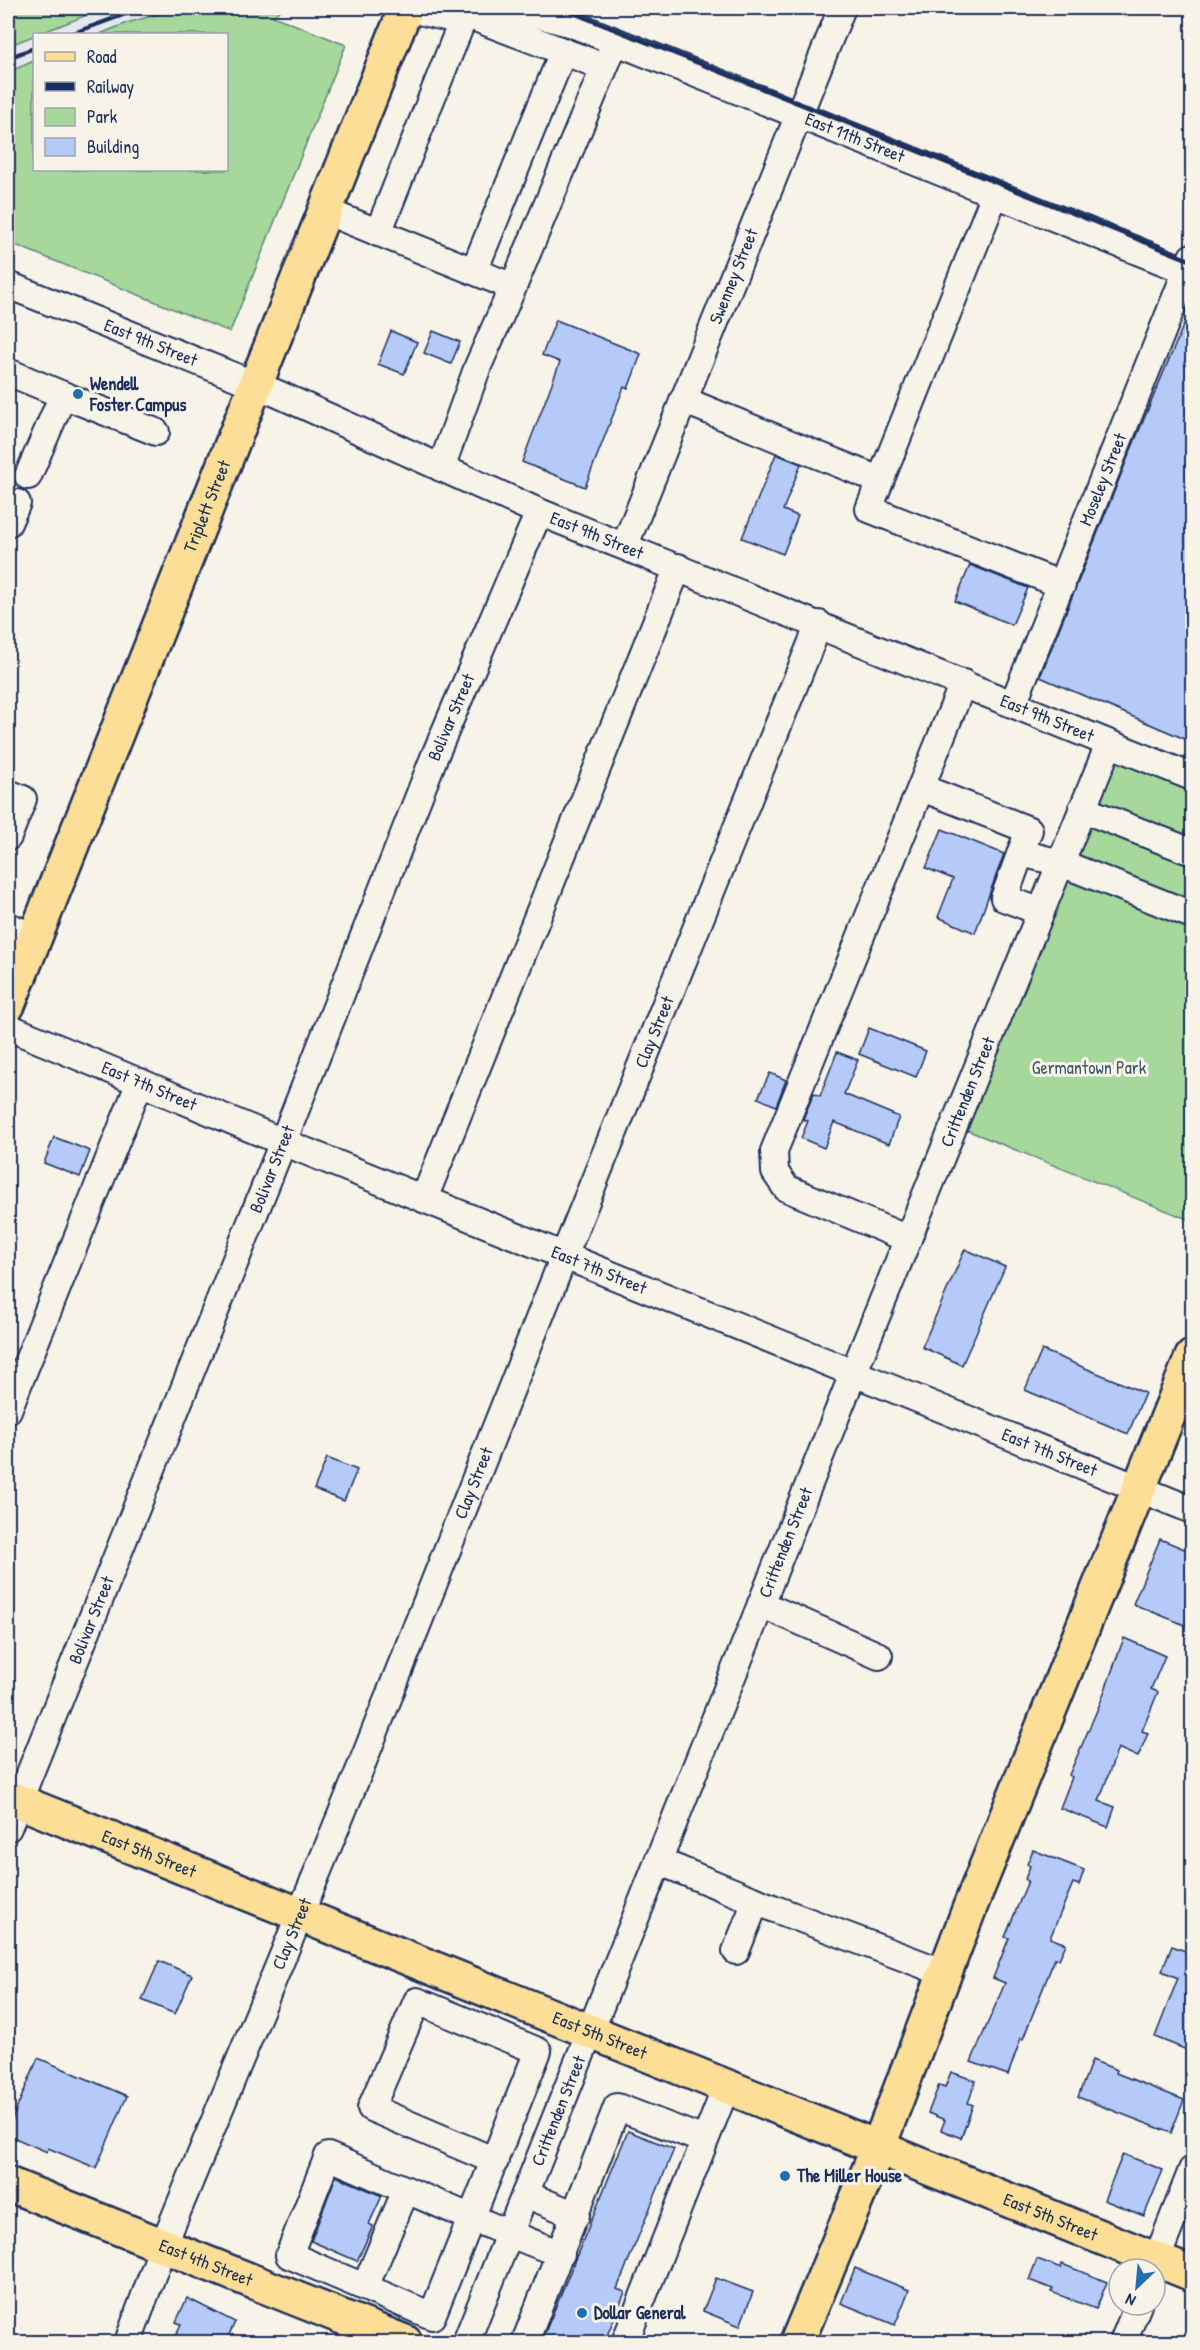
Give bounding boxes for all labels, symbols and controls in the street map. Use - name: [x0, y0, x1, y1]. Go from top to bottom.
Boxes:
- legend: [33, 33, 228, 171]
- text: Road: [87, 44, 117, 69]
- text: Railway: [87, 74, 134, 99]
- text: Park: [87, 104, 118, 129]
- street label: East 11th Street: [802, 106, 909, 169]
- text: Building: [87, 134, 139, 159]
- street label: Swenney Street: [703, 224, 764, 327]
- street label: East 9th Street: [101, 312, 202, 373]
- place label: Wendell Foster Campus: [89, 371, 186, 418]
- marker: Wendell Foster Campus: [71, 387, 85, 401]
- street label: Moseley Street: [1073, 428, 1133, 529]
- street label: Triplett Street: [177, 455, 237, 556]
- street label: East 9th Street: [547, 505, 648, 565]
- street label: Bolivar Street: [421, 669, 481, 764]
- street label: East 9th Street: [997, 688, 1099, 748]
- street label: Clay Street: [628, 991, 680, 1071]
- street label: Crittenden Street: [934, 1032, 1001, 1151]
- street label: East 7th Street: [98, 1055, 202, 1117]
- park label: Germantown Park: [1032, 1055, 1147, 1080]
- street label: Bolivar Street: [243, 1120, 301, 1216]
- street label: East 7th Street: [548, 1239, 651, 1300]
- street label: East 7th Street: [998, 1421, 1102, 1483]
- street label: Clay Street: [448, 1442, 499, 1523]
- street label: Crittenden Street: [752, 1483, 819, 1601]
- street label: Bolivar Street: [62, 1572, 120, 1668]
- street label: East 5th Street: [98, 1823, 201, 1884]
- street label: Clay Street: [266, 1893, 318, 1973]
- street label: East 5th Street: [549, 2005, 652, 2065]
- street label: Crittenden Street: [525, 2051, 592, 2170]
- place label: The Miller House: [796, 2163, 903, 2188]
- marker: The Miller House: [778, 2169, 792, 2183]
- street label: East 5th Street: [1000, 2186, 1102, 2247]
- street label: East 4th Street: [156, 2232, 257, 2292]
- north arrow: [1107, 2257, 1167, 2317]
- text: N: [1121, 2289, 1139, 2312]
- place label: Dollar General: [594, 2300, 687, 2325]
- marker: Dollar General: [575, 2306, 589, 2320]

